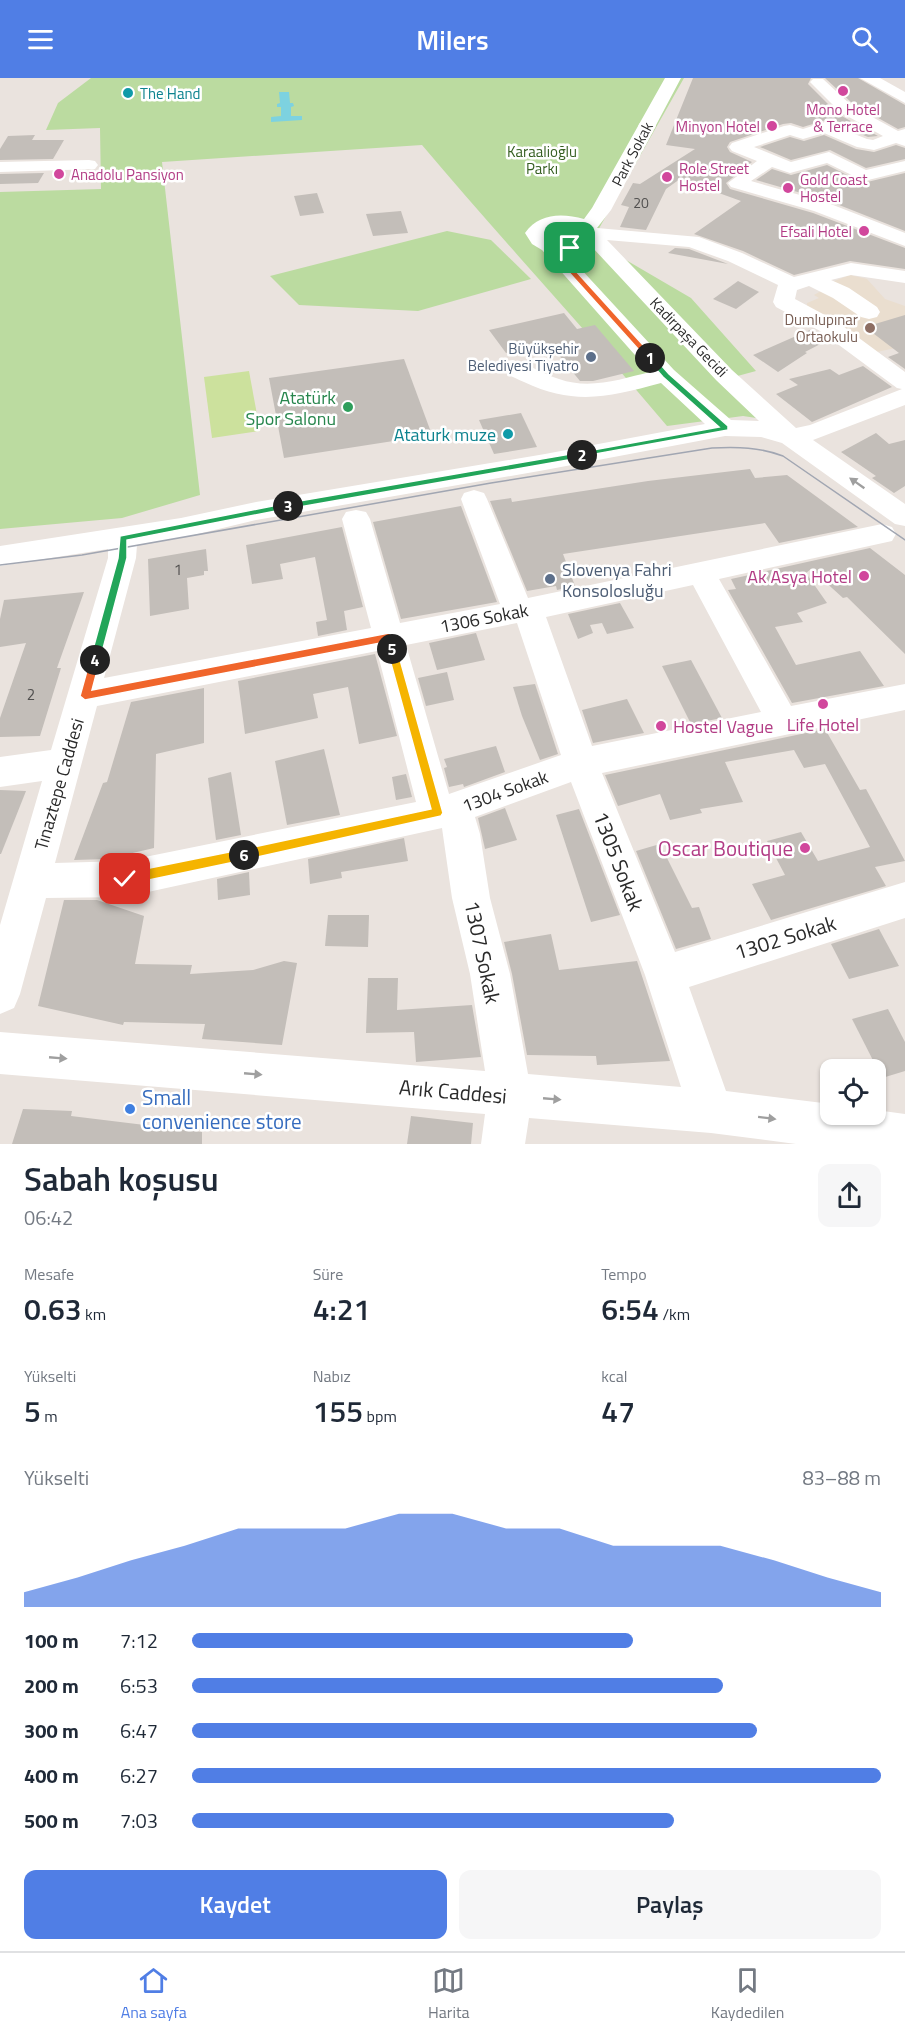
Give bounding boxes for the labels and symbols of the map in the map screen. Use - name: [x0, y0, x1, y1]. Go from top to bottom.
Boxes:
- place label: The Hand: [140, 82, 200, 105]
- marker: Mono Hotel & Terrace: [836, 84, 850, 98]
- marker: The Hand: [121, 86, 135, 100]
- place label: Mono Hotel & Terrace: [806, 98, 880, 138]
- place label: Minyon Hotel: [676, 115, 760, 138]
- street label: Park Sokak: [605, 118, 659, 190]
- marker: Minyon Hotel: [765, 119, 779, 133]
- park label: Karaalioğlu Parkı: [507, 140, 577, 180]
- place label: Role Street Hostel: [679, 157, 750, 197]
- place label: Anadolu Pansiyon: [71, 163, 184, 186]
- marker: Anadolu Pansiyon: [52, 167, 66, 181]
- place label: Gold Coast Hostel: [800, 168, 868, 208]
- marker: Role Street Hostel: [660, 170, 674, 184]
- marker: Gold Coast Hostel: [781, 181, 795, 195]
- house number: 20: [633, 192, 649, 213]
- place label: Efsali Hotel: [780, 220, 852, 243]
- pin: [544, 222, 595, 273]
- marker: Efsali Hotel: [857, 224, 871, 238]
- street label: Kadirpaşa Gecidi: [645, 292, 733, 382]
- place label: Dumlupınar Ortaokulu: [784, 308, 858, 348]
- marker: Dumlupınar Ortaokulu: [863, 321, 877, 335]
- place label: Büyükşehir Belediyesi Tiyatro: [468, 337, 579, 377]
- pin: 1: [635, 343, 665, 373]
- marker: Büyükşehir Belediyesi Tiyatro: [584, 350, 598, 364]
- place label: Atatürk Spor Salonu: [245, 384, 336, 432]
- marker: Atatürk Spor Salonu: [341, 400, 355, 414]
- place label: Ataturk muze: [394, 421, 496, 448]
- marker: Ataturk muze: [501, 427, 515, 441]
- pin: 2: [567, 440, 597, 470]
- one-way arrow: [850, 477, 866, 489]
- pin: 3: [273, 491, 303, 521]
- place label: Slovenya Fahri Konsolosluğu: [562, 556, 672, 604]
- house number: 1: [174, 558, 182, 581]
- place label: Ak Asya Hotel: [747, 563, 852, 590]
- marker: Ak Asya Hotel: [857, 569, 871, 583]
- marker: Slovenya Fahri Konsolosluğu: [543, 572, 557, 586]
- street label: 1306 Sokak: [437, 596, 531, 640]
- pin: 5: [377, 634, 407, 664]
- pin: 4: [80, 645, 110, 675]
- house number: 2: [27, 683, 35, 706]
- marker: Life Hotel: [816, 697, 830, 711]
- place label: Life Hotel: [787, 711, 859, 738]
- place label: Hostel Vague: [673, 713, 773, 740]
- street label: Tınaztepe Caddesi: [27, 715, 91, 853]
- marker: Hostel Vague: [654, 719, 668, 733]
- street label: 1304 Sokak: [458, 763, 552, 819]
- street label: 1305 Sokak: [585, 806, 653, 916]
- place label: Oscar Boutique: [658, 832, 793, 864]
- pin: 6: [229, 840, 259, 870]
- marker: Oscar Boutique: [798, 841, 812, 855]
- pin: [99, 853, 150, 904]
- street label: 1307 Sokak: [456, 897, 510, 1007]
- street label: 1302 Sokak: [730, 906, 840, 968]
- one-way arrow: [49, 1053, 68, 1062]
- one-way arrow: [243, 1069, 262, 1079]
- street label: Arık Caddesi: [398, 1070, 508, 1112]
- place label: Small convenience store: [142, 1081, 302, 1137]
- one-way arrow: [542, 1094, 561, 1104]
- marker: Small convenience store: [123, 1102, 137, 1116]
- one-way arrow: [757, 1114, 776, 1123]

